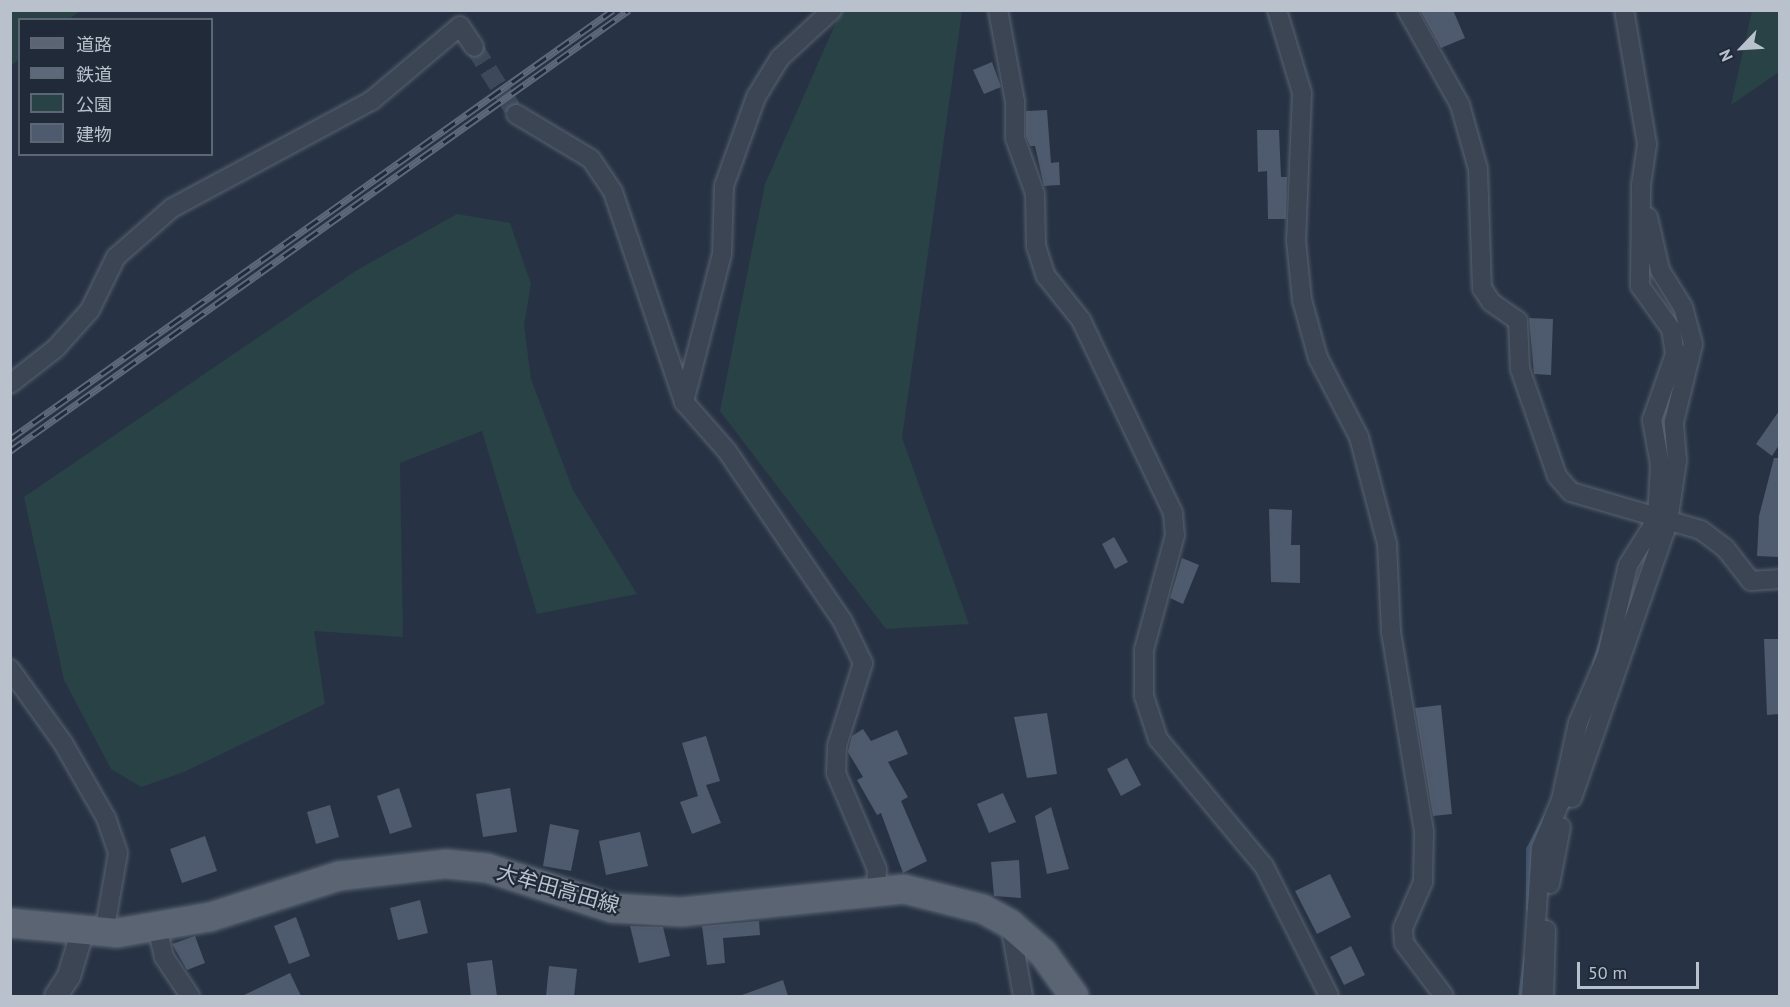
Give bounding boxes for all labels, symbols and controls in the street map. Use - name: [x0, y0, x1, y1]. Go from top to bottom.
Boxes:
- legend: [18, 18, 213, 156]
- north arrow: [1712, 18, 1772, 78]
- text: 道路: [76, 33, 112, 56]
- text: N: [1714, 47, 1737, 65]
- text: 鉄道: [76, 63, 112, 86]
- text: 公園: [76, 93, 112, 116]
- text: 建物: [76, 123, 112, 146]
- street label: 大牟田高田線: [494, 860, 622, 918]
- scale bar: [1580, 950, 1702, 988]
- text: 50 m: [1588, 961, 1627, 984]

